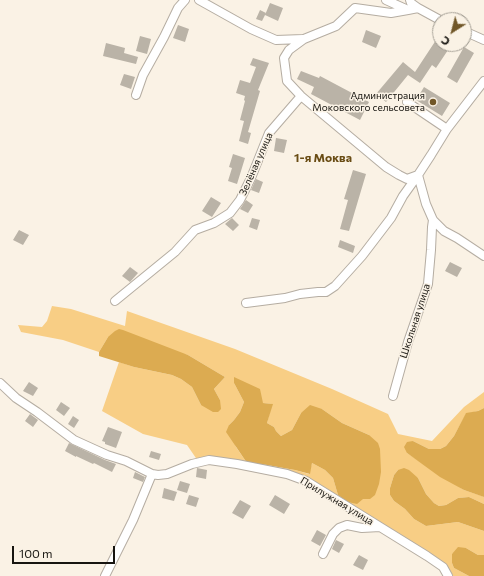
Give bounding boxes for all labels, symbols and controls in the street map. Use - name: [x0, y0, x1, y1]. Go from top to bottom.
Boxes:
- north arrow: [432, 12, 472, 52]
- text: С: [438, 34, 452, 49]
- place label: Администрация Моковского сельсовета: [312, 90, 425, 114]
- marker: Администрация Моковского сельсовета: [428, 97, 438, 107]
- street label: Зелёная улица: [237, 131, 275, 197]
- district label: 1-я Моква: [294, 151, 352, 165]
- street label: Школьная улица: [397, 282, 433, 360]
- street label: Прилужная улица: [298, 474, 376, 528]
- scale bar: [14, 538, 117, 564]
- text: 100 m: [19, 546, 53, 560]

